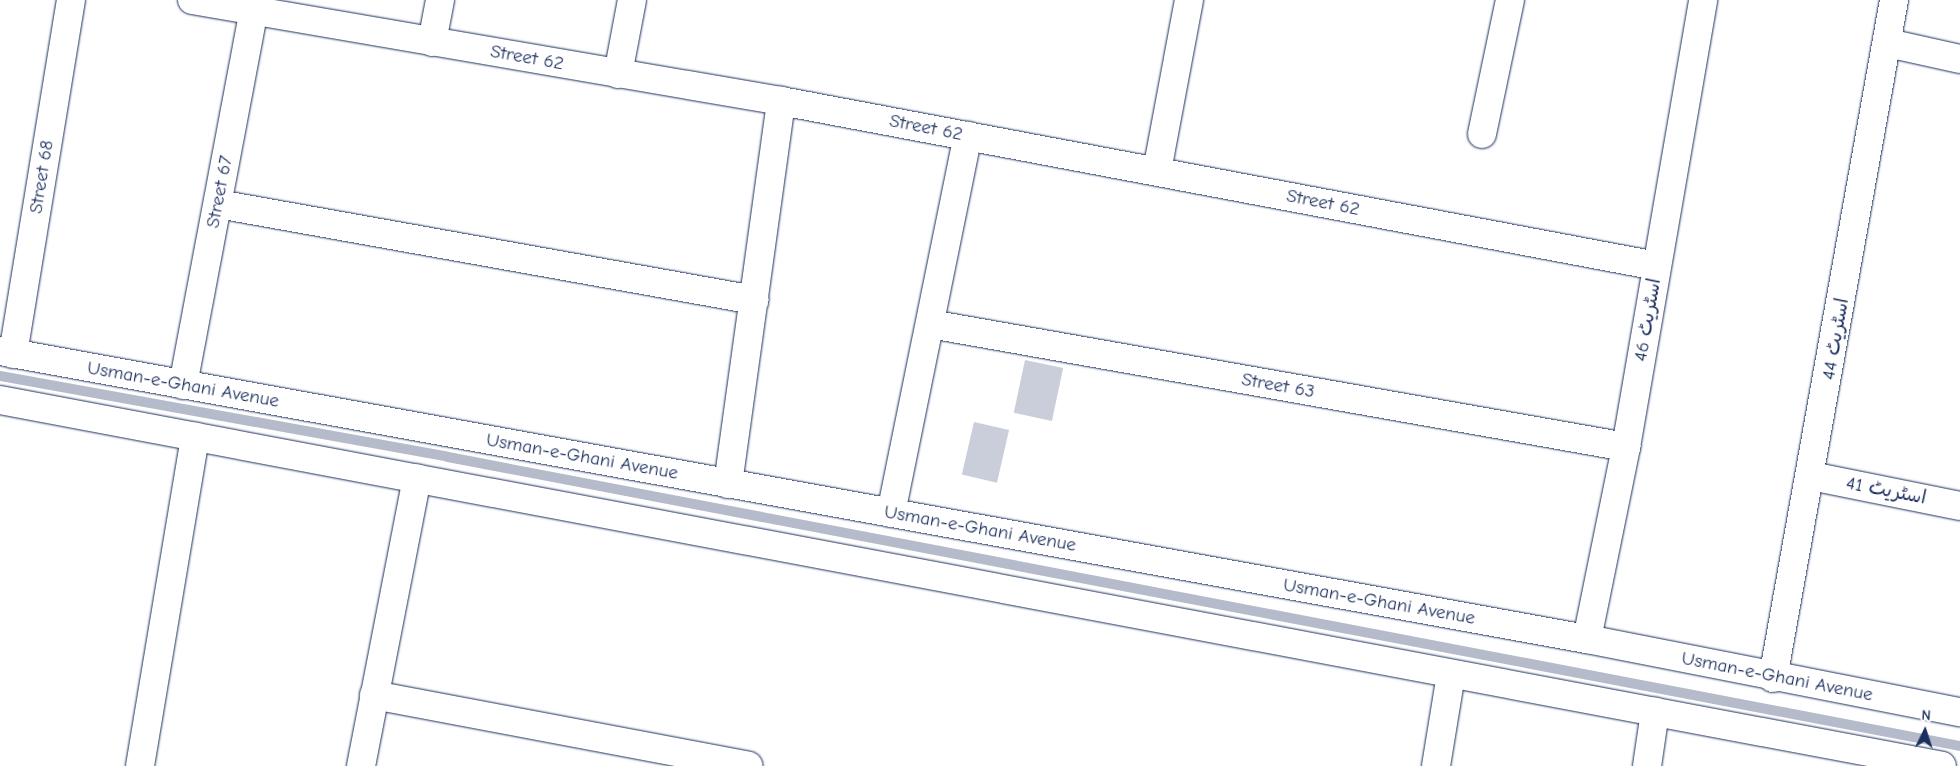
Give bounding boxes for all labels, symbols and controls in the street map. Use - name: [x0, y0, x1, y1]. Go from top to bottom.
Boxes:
- street label: Street 62: [489, 40, 565, 76]
- street label: Street 62: [887, 110, 965, 146]
- street label: Street 68: [25, 139, 59, 215]
- street label: Street 67: [202, 154, 238, 230]
- street label: Street 62: [1284, 185, 1362, 221]
- street label: اسٹریٹ 46: [1629, 277, 1667, 363]
- street label: اسٹریٹ 44: [1818, 296, 1854, 382]
- street label: Usman-e-Ghani Avenue: [85, 357, 281, 413]
- street label: Street 63: [1240, 368, 1316, 404]
- street label: Usman-e-Ghani Avenue: [484, 429, 680, 485]
- street label: اسٹریٹ 41: [1844, 472, 1928, 510]
- street label: Usman-e-Ghani Avenue: [882, 501, 1078, 557]
- street label: Usman-e-Ghani Avenue: [1281, 574, 1477, 630]
- street label: Usman-e-Ghani Avenue: [1679, 647, 1875, 707]
- north arrow: [1900, 706, 1950, 756]
- text: N: [1921, 707, 1931, 724]

